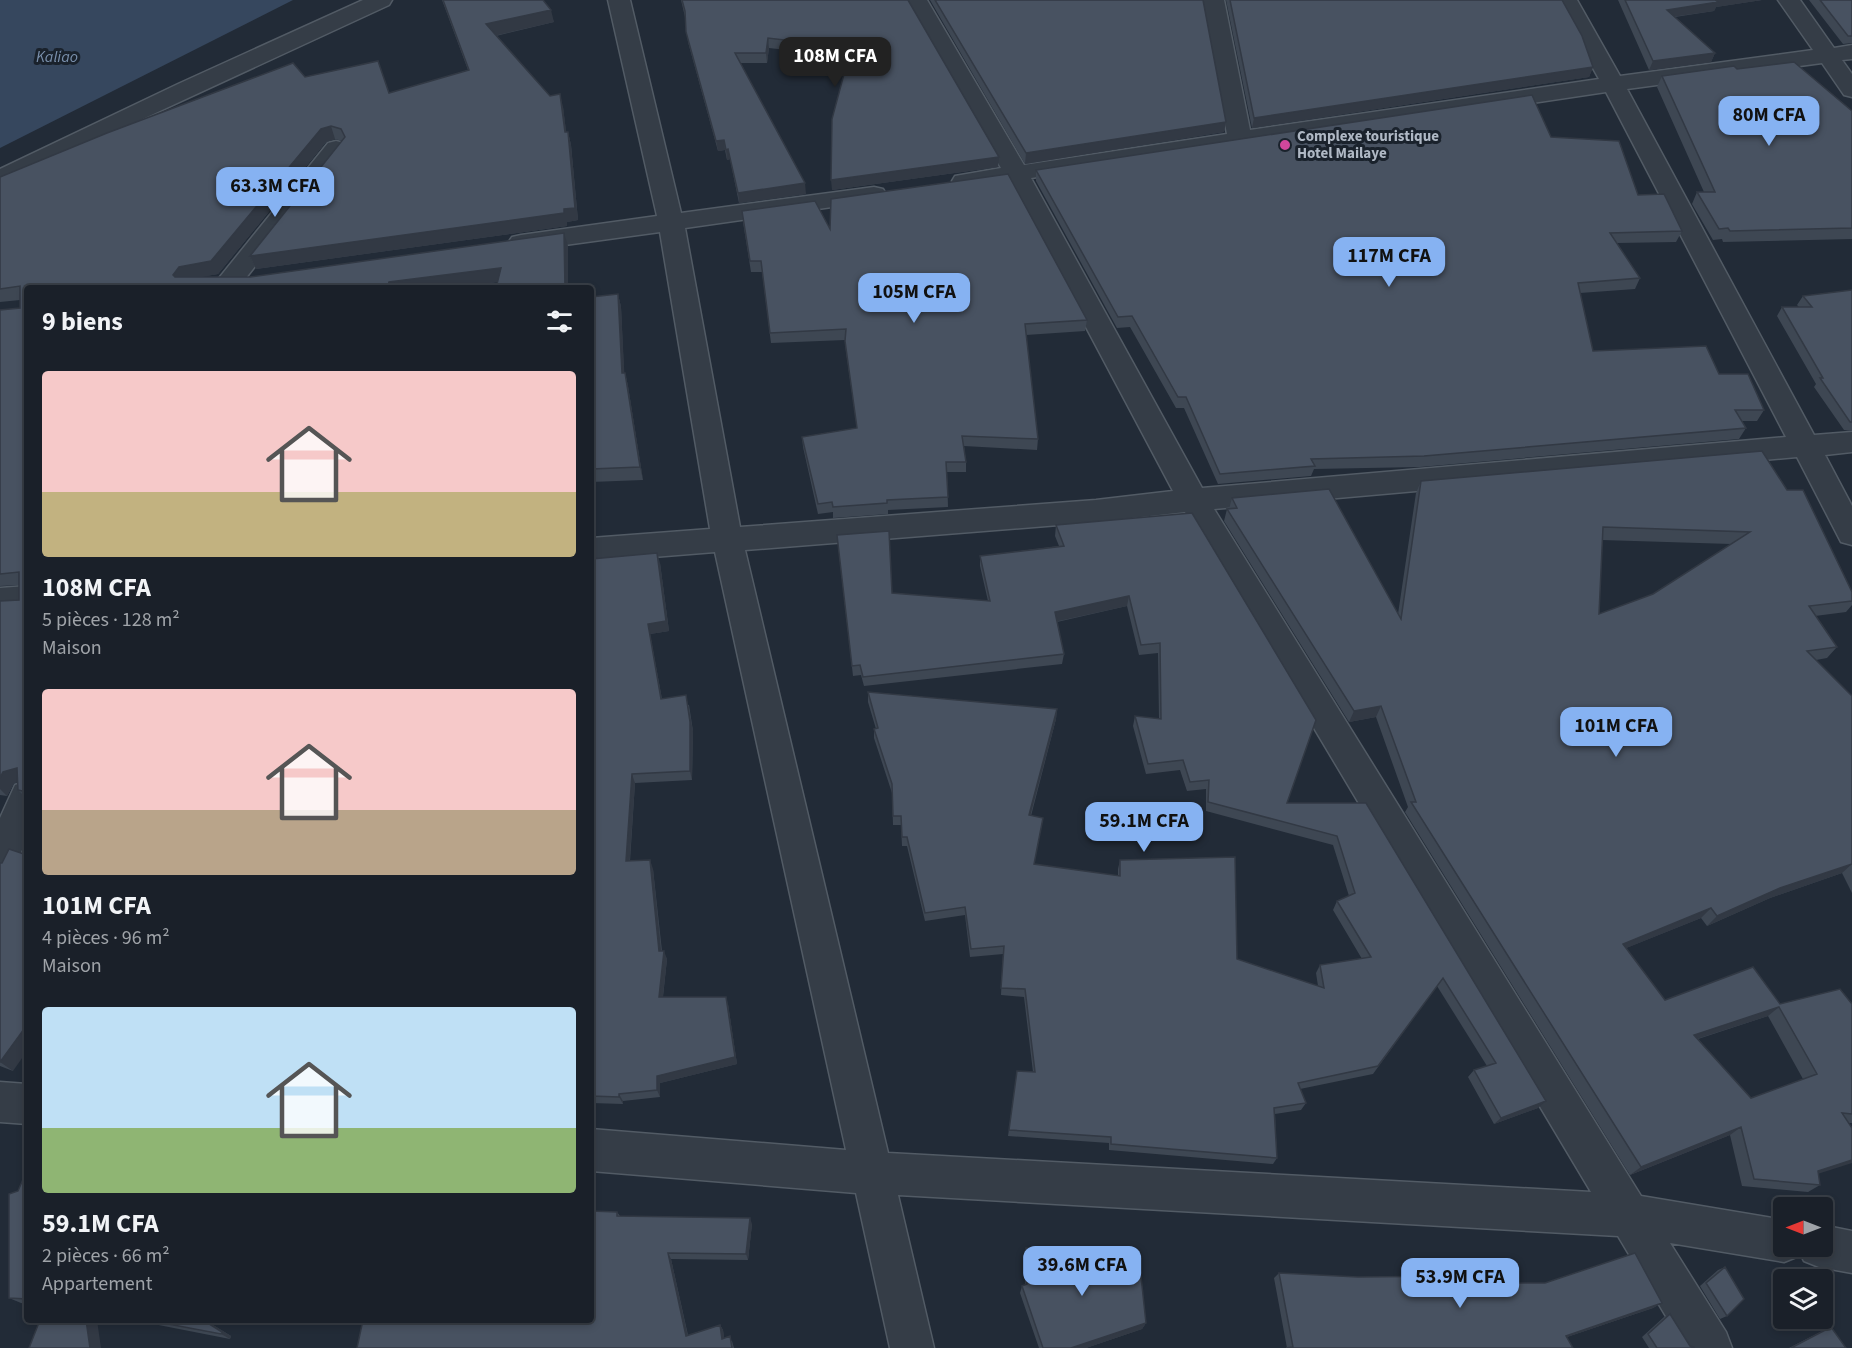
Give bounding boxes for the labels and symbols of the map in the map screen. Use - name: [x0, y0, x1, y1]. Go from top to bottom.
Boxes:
- pin: 108M CFA: [773, 37, 897, 88]
- water label: Kaliao: [36, 46, 78, 68]
- pin: 80M CFA: [1714, 96, 1824, 147]
- place label: Complexe touristique Hotel Mailaye: [1297, 126, 1439, 164]
- marker: Complexe touristique Hotel Mailaye: [1278, 138, 1292, 152]
- pin: 63.3M CFA: [206, 167, 344, 218]
- pin: 117M CFA: [1327, 237, 1451, 288]
- pin: 105M CFA: [852, 273, 976, 324]
- pin: 101M CFA: [1554, 707, 1678, 758]
- pin: 59.1M CFA: [1075, 802, 1213, 853]
- north arrow: [1773, 1197, 1833, 1257]
- pin: 39.6M CFA: [1013, 1246, 1151, 1297]
- pin: 53.9M CFA: [1391, 1258, 1529, 1309]

